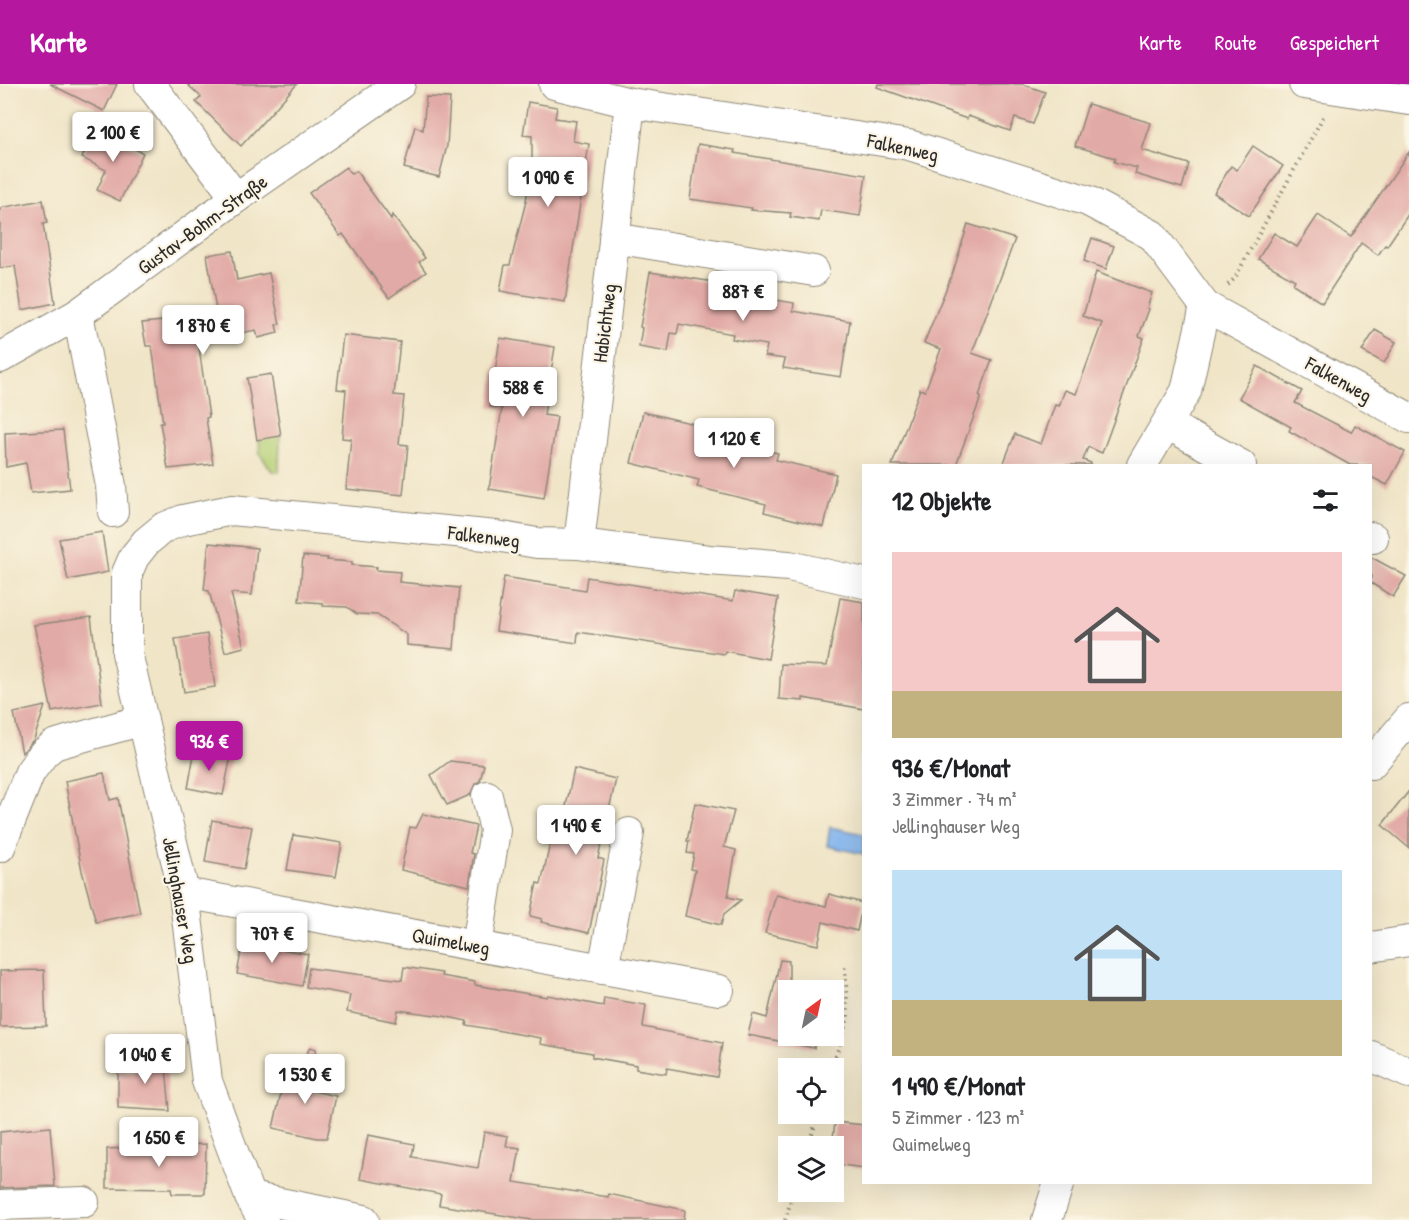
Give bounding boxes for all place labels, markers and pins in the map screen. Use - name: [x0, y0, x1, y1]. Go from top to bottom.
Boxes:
- pin: 2 100 €: [58, 112, 168, 163]
- pin: 1 090 €: [493, 157, 603, 208]
- pin: 887 €: [701, 271, 785, 322]
- pin: 1 870 €: [148, 305, 258, 356]
- pin: 588 €: [481, 367, 565, 418]
- pin: 1 120 €: [679, 418, 789, 469]
- pin: 936 €: [167, 721, 251, 772]
- pin: 1 490 €: [521, 805, 631, 856]
- pin: 707 €: [230, 913, 314, 964]
- pin: 1 040 €: [90, 1034, 200, 1085]
- pin: 1 530 €: [250, 1054, 360, 1105]
- pin: 1 650 €: [104, 1117, 214, 1168]

